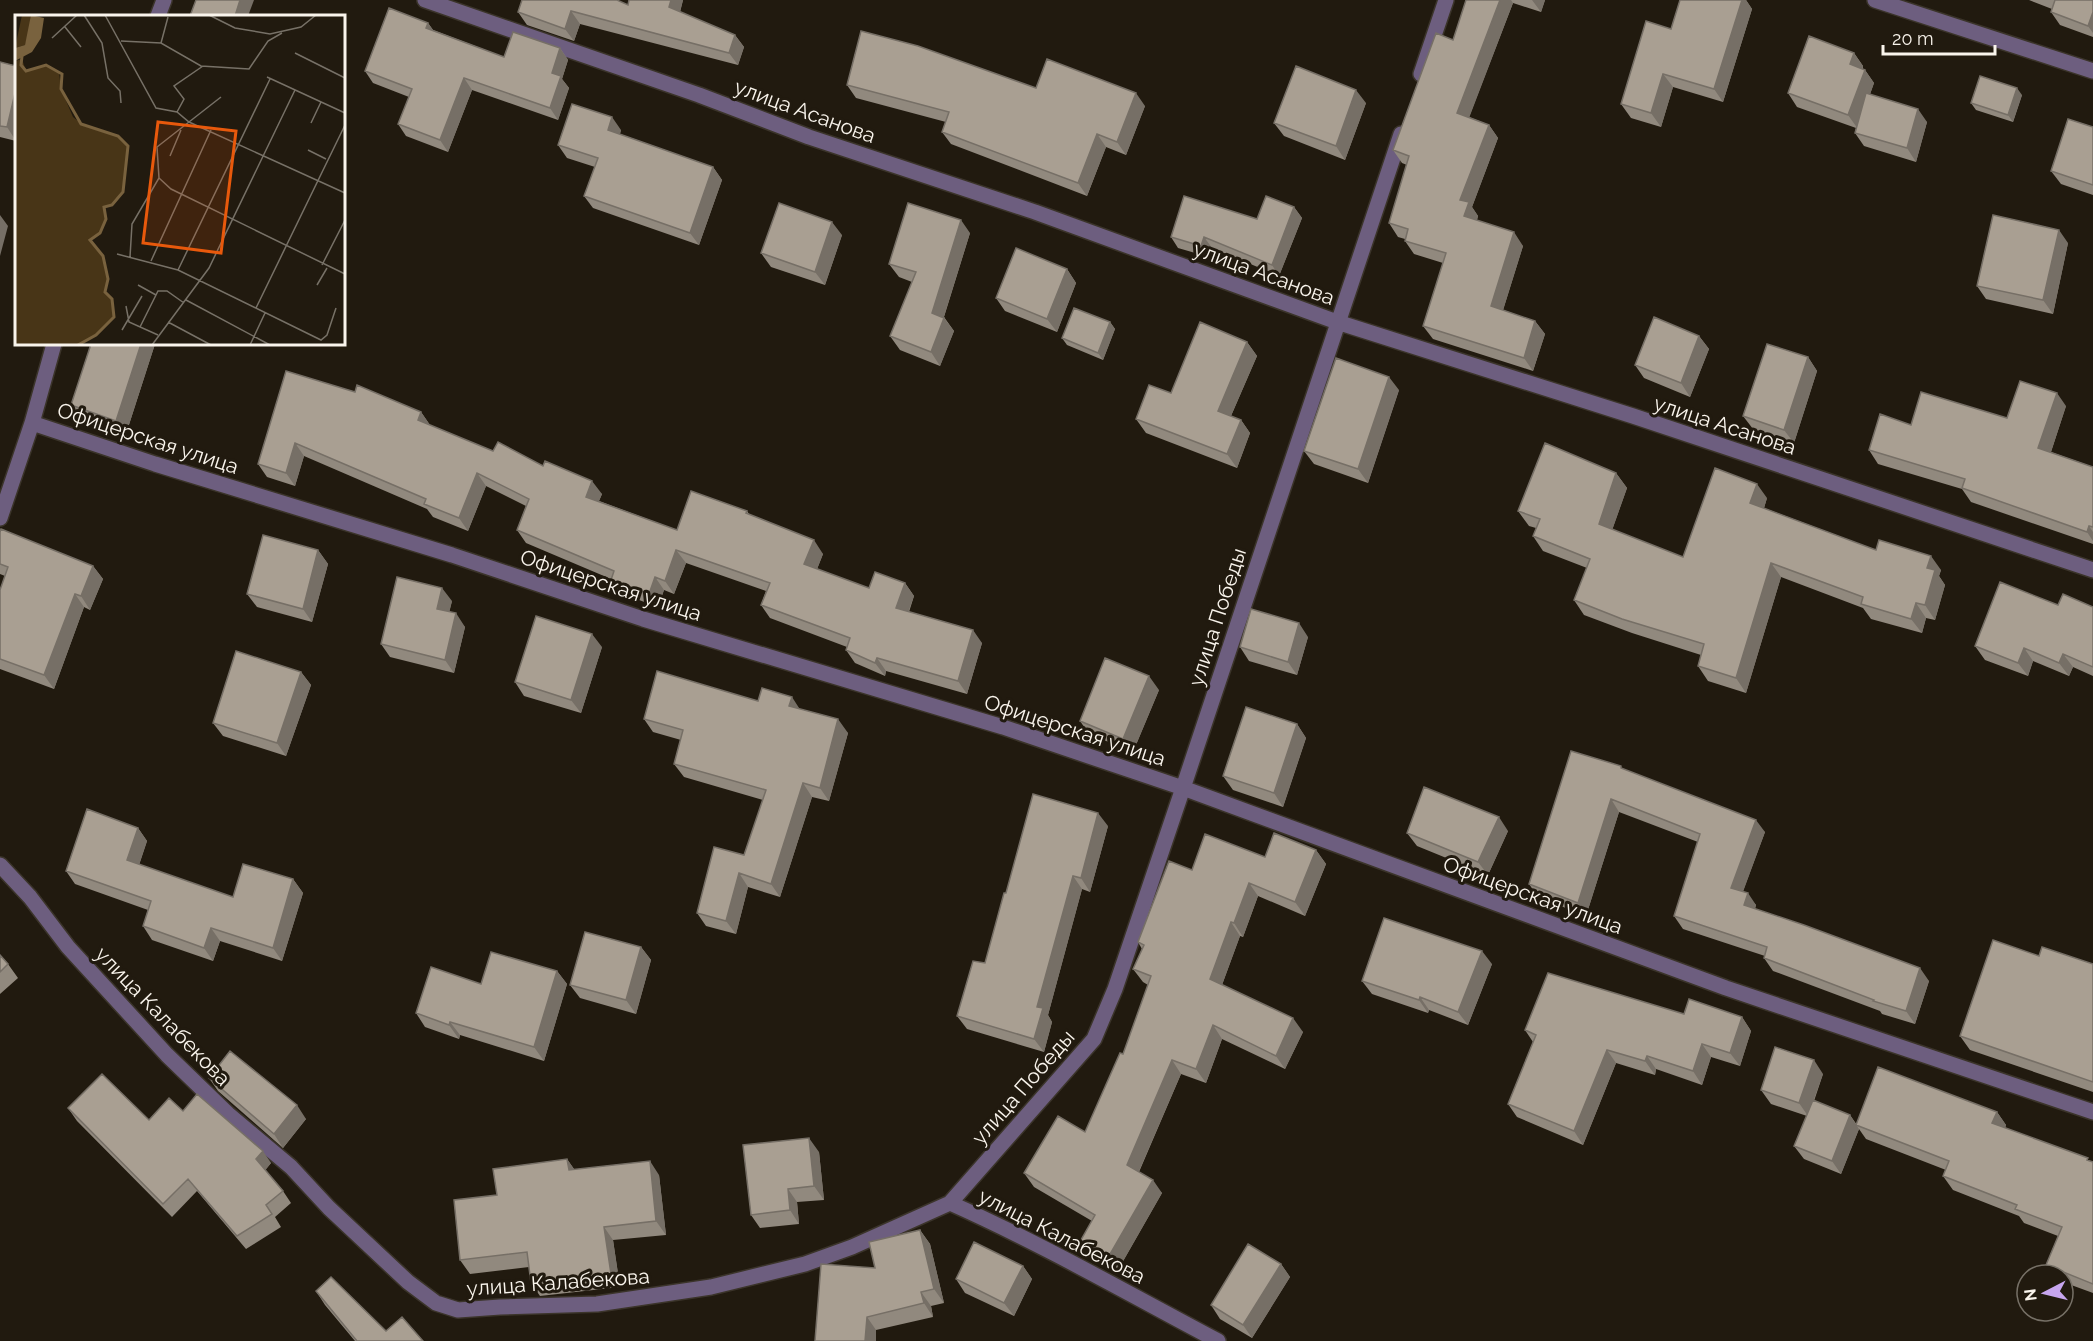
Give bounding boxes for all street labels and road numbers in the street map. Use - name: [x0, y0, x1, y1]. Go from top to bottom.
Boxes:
- street label: улица Асанова: [731, 74, 879, 148]
- street label: улица Асанова: [1190, 236, 1338, 310]
- street label: улица Асанова: [1651, 390, 1799, 460]
- street label: Офицерская улица: [54, 397, 242, 479]
- street label: Офицерская улица: [517, 544, 705, 626]
- street label: улица Победы: [1183, 545, 1251, 689]
- street label: Офицерская улица: [981, 689, 1169, 771]
- street label: Офицерская улица: [1440, 851, 1626, 939]
- street label: улица Калабекова: [90, 941, 236, 1091]
- street label: улица Победы: [966, 1025, 1080, 1149]
- street label: улица Калабекова: [975, 1183, 1149, 1289]
- street label: улица Калабекова: [466, 1263, 650, 1301]

